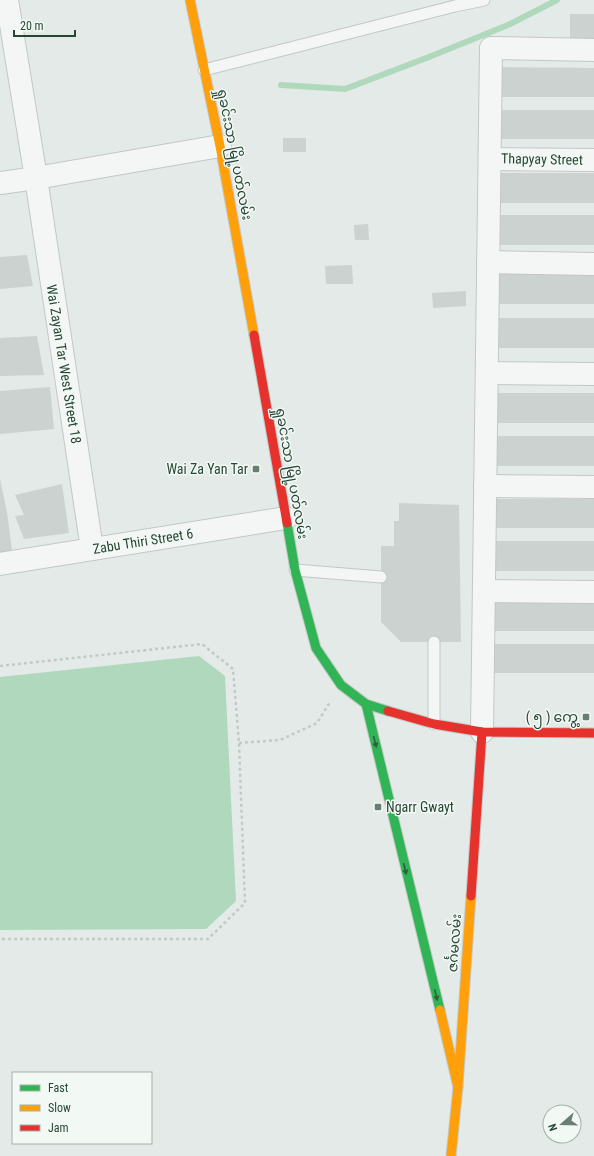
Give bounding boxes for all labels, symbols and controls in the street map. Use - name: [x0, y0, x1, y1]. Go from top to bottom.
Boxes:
- scale bar: [14, 12, 75, 38]
- text: 20 m: [20, 19, 44, 33]
- street label: ရှုခင်းသာ မြို့ပတ်လမ်း: [210, 86, 258, 222]
- street label: Thapyay Street: [501, 150, 583, 168]
- street label: Wai Zayan Tar West Street 18: [44, 283, 85, 445]
- street label: ရှုခင်းသာ မြို့ပတ်လမ်း: [269, 405, 313, 541]
- place label: Wai Za Yan Tar: [166, 461, 248, 477]
- marker: Wai Za Yan Tar: [251, 464, 261, 474]
- street label: Zabu Thiri Street 6: [92, 525, 194, 557]
- place label: ( ၅ ) ကွေ့: [526, 709, 580, 729]
- marker: ( ၅ ) ကွေ့: [581, 712, 591, 722]
- one-way arrow: [372, 736, 378, 749]
- place label: Ngarr Gwayt: [386, 799, 454, 815]
- marker: Ngarr Gwayt: [373, 802, 383, 812]
- one-way arrow: [403, 863, 409, 875]
- street label: ဇင်္ဂမလမ်း: [442, 913, 464, 973]
- one-way arrow: [433, 989, 439, 1001]
- legend: [12, 1072, 152, 1144]
- text: Fast: [48, 1081, 69, 1095]
- text: Slow: [48, 1101, 71, 1115]
- north arrow: [542, 1104, 582, 1144]
- text: Jam: [48, 1121, 69, 1135]
- text: N: [546, 1122, 560, 1133]

